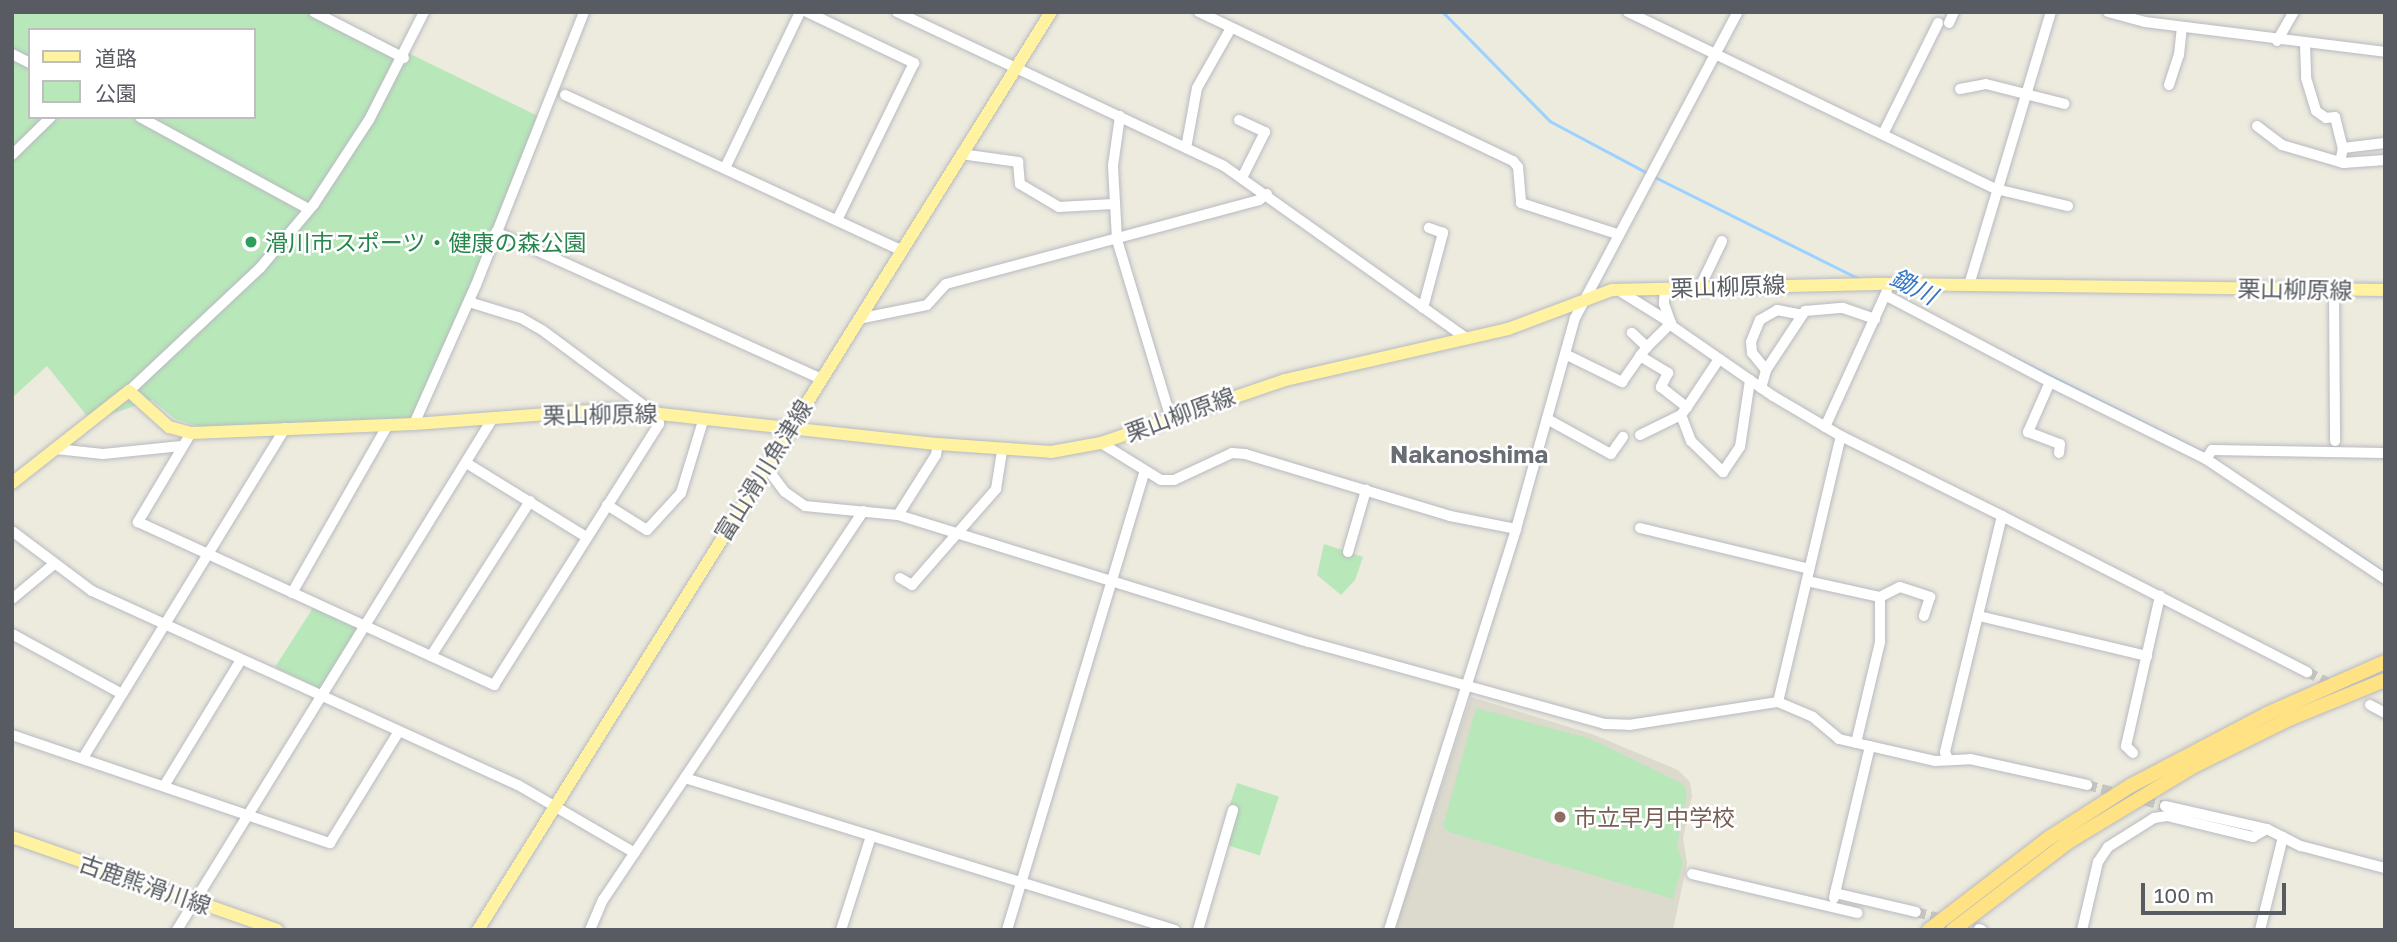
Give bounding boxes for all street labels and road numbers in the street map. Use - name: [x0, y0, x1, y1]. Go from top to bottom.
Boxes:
- street label: 栗山柳原線: [1670, 270, 1786, 302]
- street label: 栗山柳原線: [2237, 274, 2353, 304]
- street label: 栗山柳原線: [1121, 381, 1239, 447]
- street label: 富山滑川魚津線: [709, 394, 817, 546]
- street label: 栗山柳原線: [542, 399, 658, 429]
- street label: 古鹿熊滑川線: [75, 848, 215, 920]

